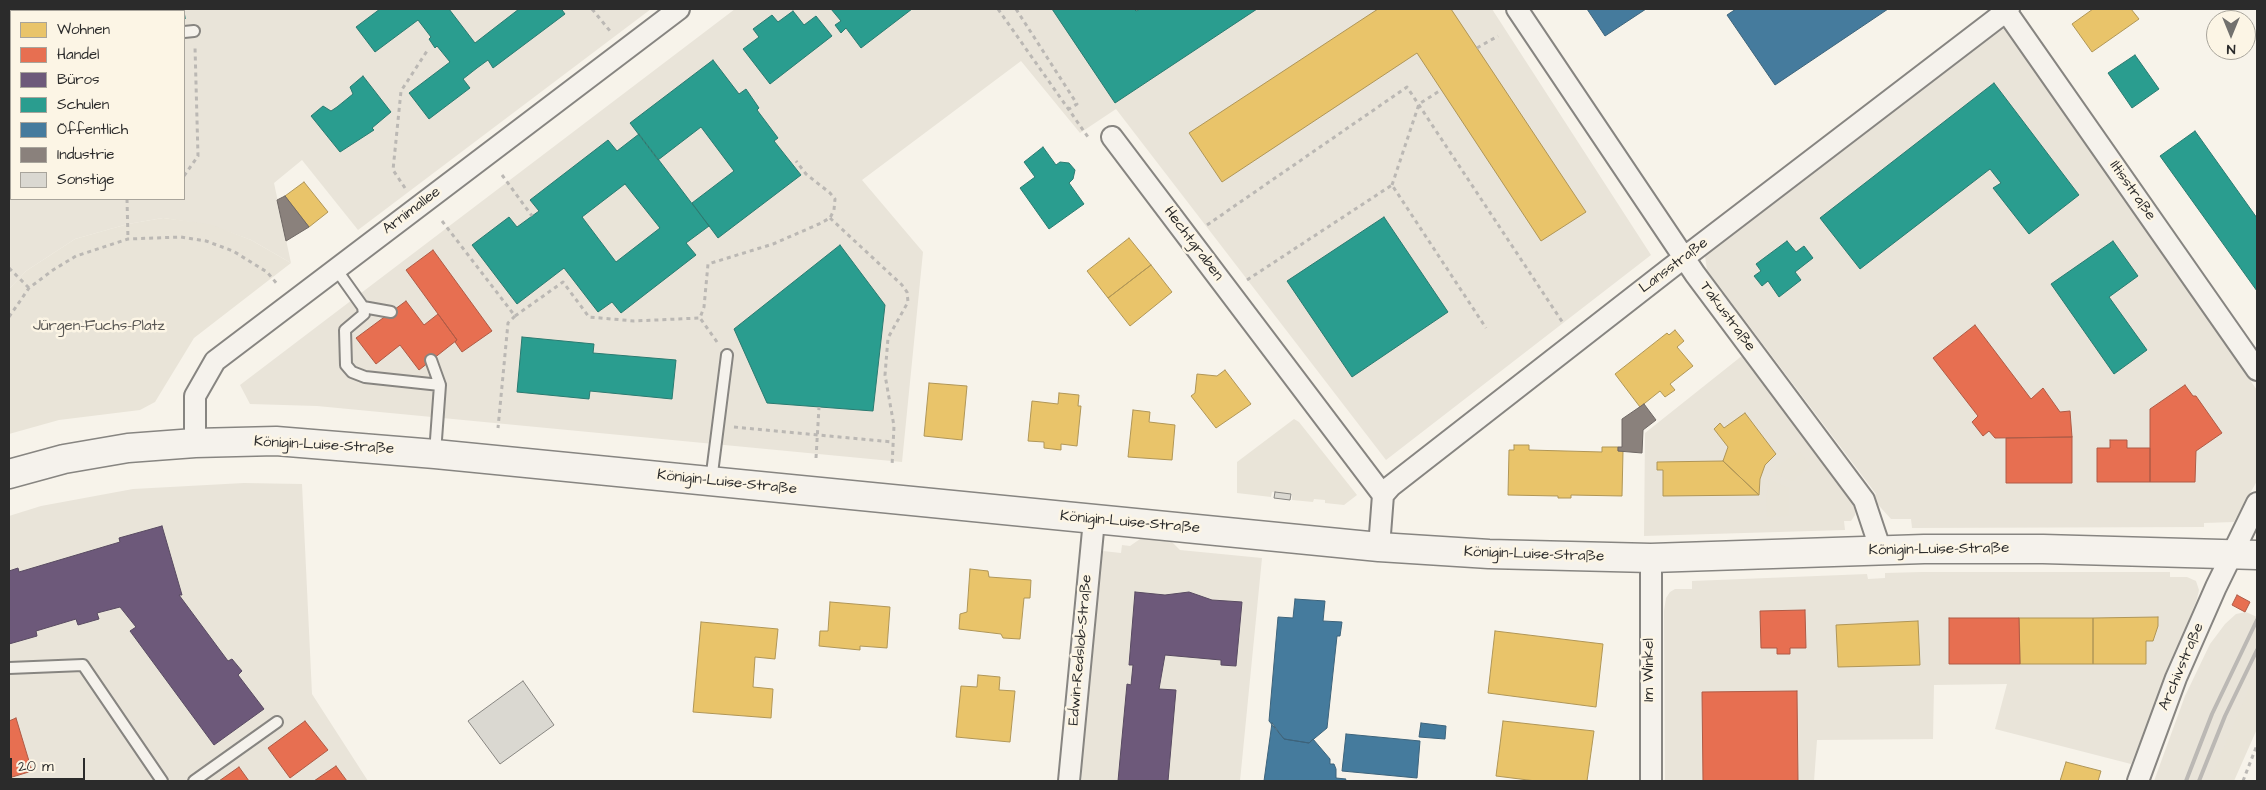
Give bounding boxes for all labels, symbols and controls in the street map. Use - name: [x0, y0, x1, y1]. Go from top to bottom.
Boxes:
- legend: [10, 10, 185, 200]
- north arrow: [2206, 10, 2256, 60]
- text: Wohnen: [57, 19, 110, 40]
- text: N: [2227, 39, 2235, 59]
- text: Handel: [57, 44, 99, 65]
- text: Büros: [57, 69, 100, 90]
- text: Schulen: [57, 94, 109, 115]
- text: Öffentlich: [57, 119, 128, 140]
- text: Industrie: [57, 144, 114, 165]
- street label: Iltisstraße: [2105, 158, 2159, 224]
- text: Sonstige: [57, 169, 114, 190]
- street label: Arnimallee: [379, 183, 445, 239]
- street label: Hechtgraben: [1159, 203, 1227, 285]
- street label: Lansstraße: [1636, 234, 1712, 298]
- street label: Takustraße: [1695, 279, 1759, 355]
- park label: Jürgen-Fuchs-Platz: [33, 318, 165, 336]
- street label: Königin-Luise-Straße: [253, 433, 395, 459]
- street label: Königin-Luise-Straße: [656, 467, 798, 499]
- street label: Königin-Luise-Straße: [1059, 508, 1201, 538]
- street label: Königin-Luise-Straße: [1869, 540, 2009, 560]
- street label: Königin-Luise-Straße: [1464, 544, 1604, 566]
- street label: Edwin-Redslob-Straße: [1065, 574, 1097, 726]
- street label: Archivstraße: [2156, 621, 2208, 713]
- street label: Im Winkel: [1641, 638, 1659, 702]
- scale bar: [12, 748, 88, 780]
- text: 20 m: [18, 756, 54, 777]

